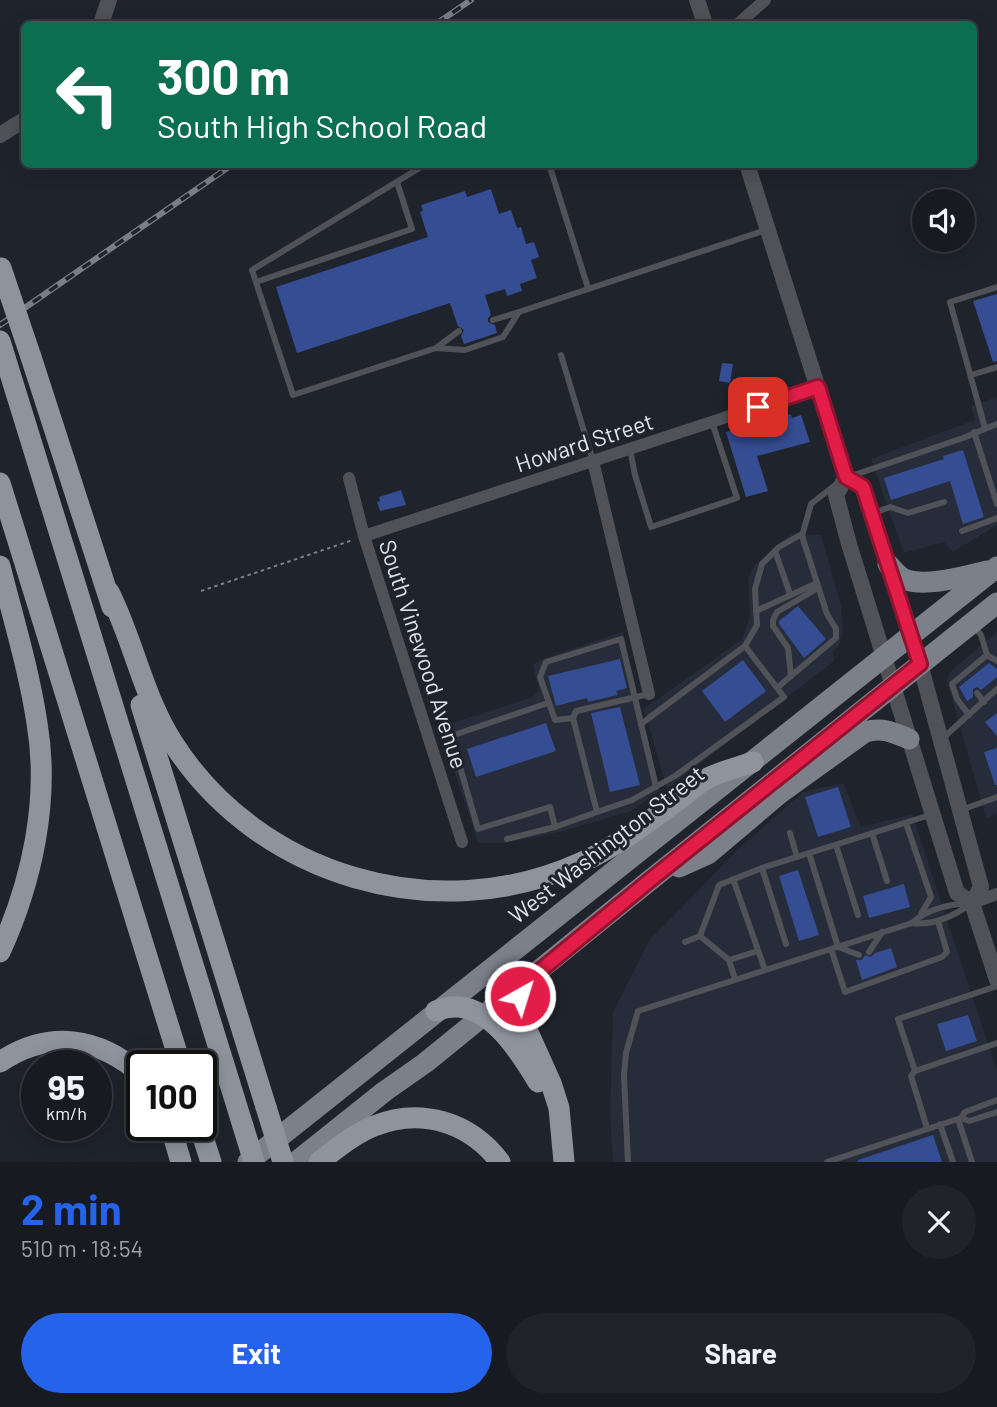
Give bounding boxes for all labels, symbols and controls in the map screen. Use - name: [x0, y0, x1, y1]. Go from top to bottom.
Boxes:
- text: 300 m: [157, 46, 290, 105]
- icon: left: [42, 49, 133, 140]
- text: South High School Road: [157, 106, 487, 144]
- map controls: [912, 189, 975, 252]
- button: sound: [912, 189, 975, 252]
- pin: [728, 377, 788, 437]
- icon: arrive: [739, 388, 777, 426]
- street label: Howard Street: [511, 407, 657, 477]
- street label: South Vinewood Avenue: [374, 536, 474, 772]
- street label: West Washington Street: [503, 759, 709, 929]
- position arrow: [483, 959, 557, 1033]
- speed limit sign: 100: [126, 1050, 217, 1141]
- text: 95: [48, 1065, 85, 1107]
- text: km/h: [46, 1102, 87, 1124]
- text: 2 min: [21, 1183, 122, 1233]
- button: close: [902, 1185, 976, 1259]
- text: 510 m · 18:54: [21, 1234, 143, 1262]
- button: Exit: [21, 1313, 492, 1393]
- button: Share: [506, 1313, 976, 1393]

